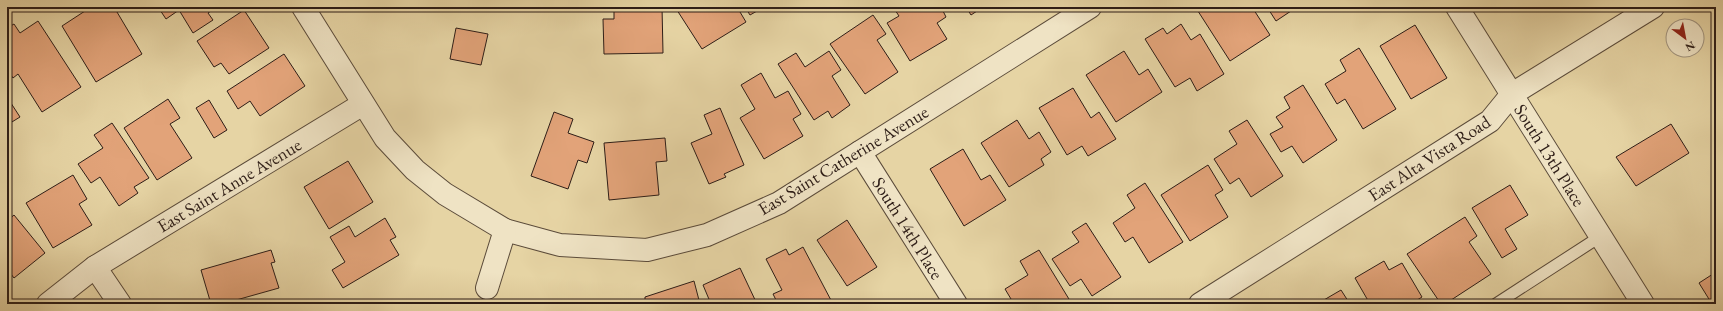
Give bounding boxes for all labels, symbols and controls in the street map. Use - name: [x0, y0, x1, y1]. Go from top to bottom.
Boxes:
- north arrow: [1665, 18, 1705, 58]
- text: N: [1683, 38, 1698, 55]
- street label: East Saint Catherine Avenue: [754, 100, 932, 220]
- street label: South 13th Place: [1509, 100, 1591, 210]
- street label: East Alta Vista Road: [1364, 109, 1495, 206]
- street label: East Saint Anne Avenue: [153, 133, 305, 237]
- street label: South 14th Place: [867, 173, 949, 283]

